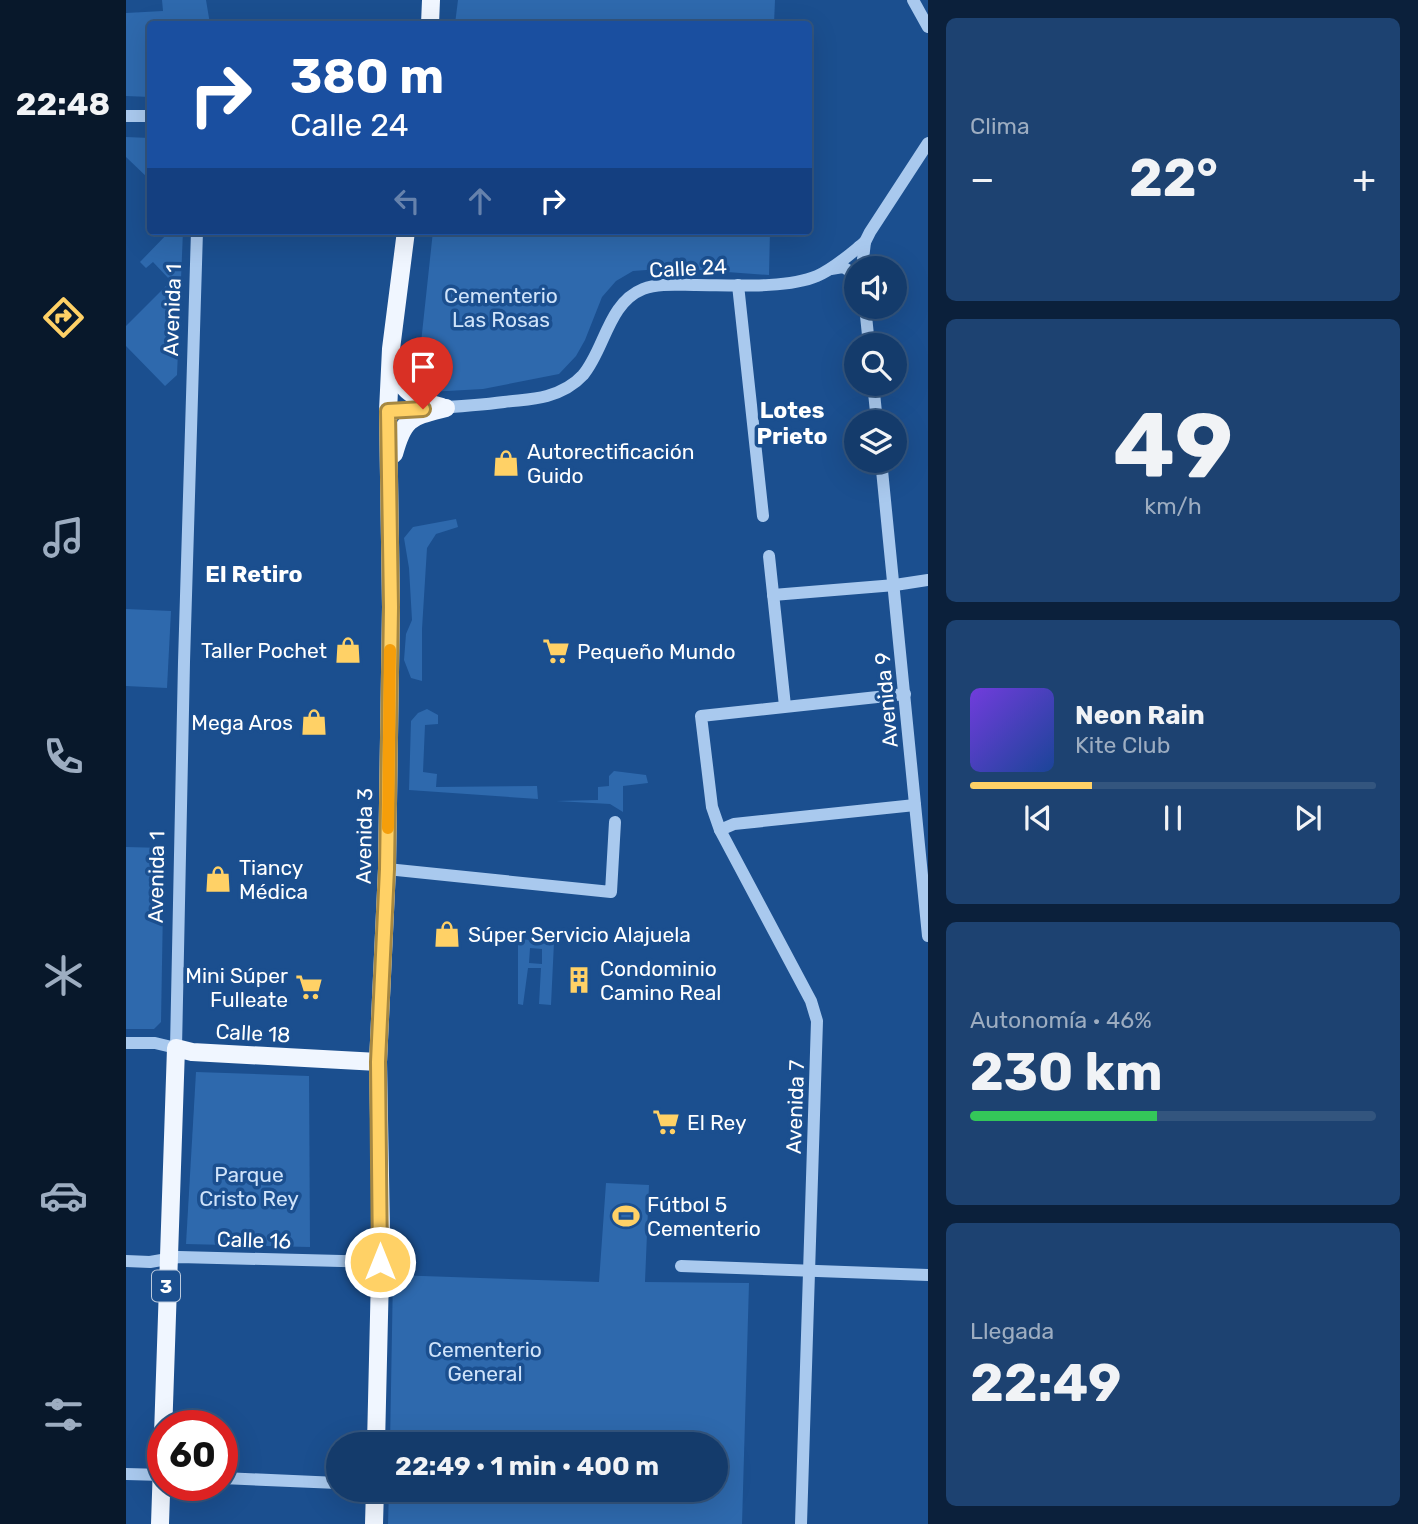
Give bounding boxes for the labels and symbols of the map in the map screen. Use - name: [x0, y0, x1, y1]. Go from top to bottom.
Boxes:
- street label: Calle 24: [648, 253, 728, 283]
- street label: Avenida 1: [158, 263, 186, 357]
- park label: Cementerio Las Rosas: [444, 283, 558, 332]
- pin: [393, 337, 453, 409]
- district label: Lotes Prieto: [757, 396, 828, 450]
- place label: Autorectificación Guido: [527, 439, 694, 488]
- shop icon: Autorectificación Guido: [491, 448, 521, 478]
- district label: El Retiro: [205, 560, 303, 588]
- shop icon: Taller Pochet: [333, 635, 363, 665]
- supermarket icon: Pequeño Mundo: [541, 636, 571, 666]
- place label: Taller Pochet: [201, 638, 327, 663]
- place label: Pequeño Mundo: [577, 639, 736, 664]
- street label: Avenida 9: [869, 651, 903, 749]
- shop icon: Mega Aros: [299, 707, 329, 737]
- place label: Mega Aros: [191, 710, 293, 735]
- street label: Avenida 3: [351, 788, 377, 884]
- street label: Avenida 1: [143, 831, 169, 923]
- place label: Tiancy Médica: [239, 855, 308, 904]
- shop icon: Tiancy Médica: [203, 864, 233, 894]
- shop icon: Súper Servicio Alajuela: [432, 919, 462, 949]
- place label: Súper Servicio Alajuela: [468, 922, 691, 947]
- place label: Condominio Camino Real: [600, 956, 721, 1005]
- place label: Mini Súper Fulleate: [185, 963, 288, 1012]
- building icon: Condominio Camino Real: [564, 965, 594, 995]
- supermarket icon: Mini Súper Fulleate: [294, 972, 324, 1002]
- street label: Calle 18: [215, 1019, 291, 1047]
- street label: Avenida 7: [781, 1059, 809, 1155]
- supermarket icon: El Rey: [651, 1107, 681, 1137]
- place label: El Rey: [687, 1110, 747, 1135]
- park label: Parque Cristo Rey: [199, 1162, 299, 1211]
- place label: Fútbol 5 Cementerio: [647, 1192, 761, 1241]
- sports icon: Fútbol 5 Cementerio: [611, 1201, 641, 1231]
- position arrow: [343, 1225, 417, 1299]
- street label: Calle 16: [216, 1226, 292, 1254]
- road number: 3: [152, 1270, 180, 1302]
- park label: Cementerio General: [428, 1337, 542, 1386]
- speed limit sign: 60: [147, 1410, 238, 1501]

